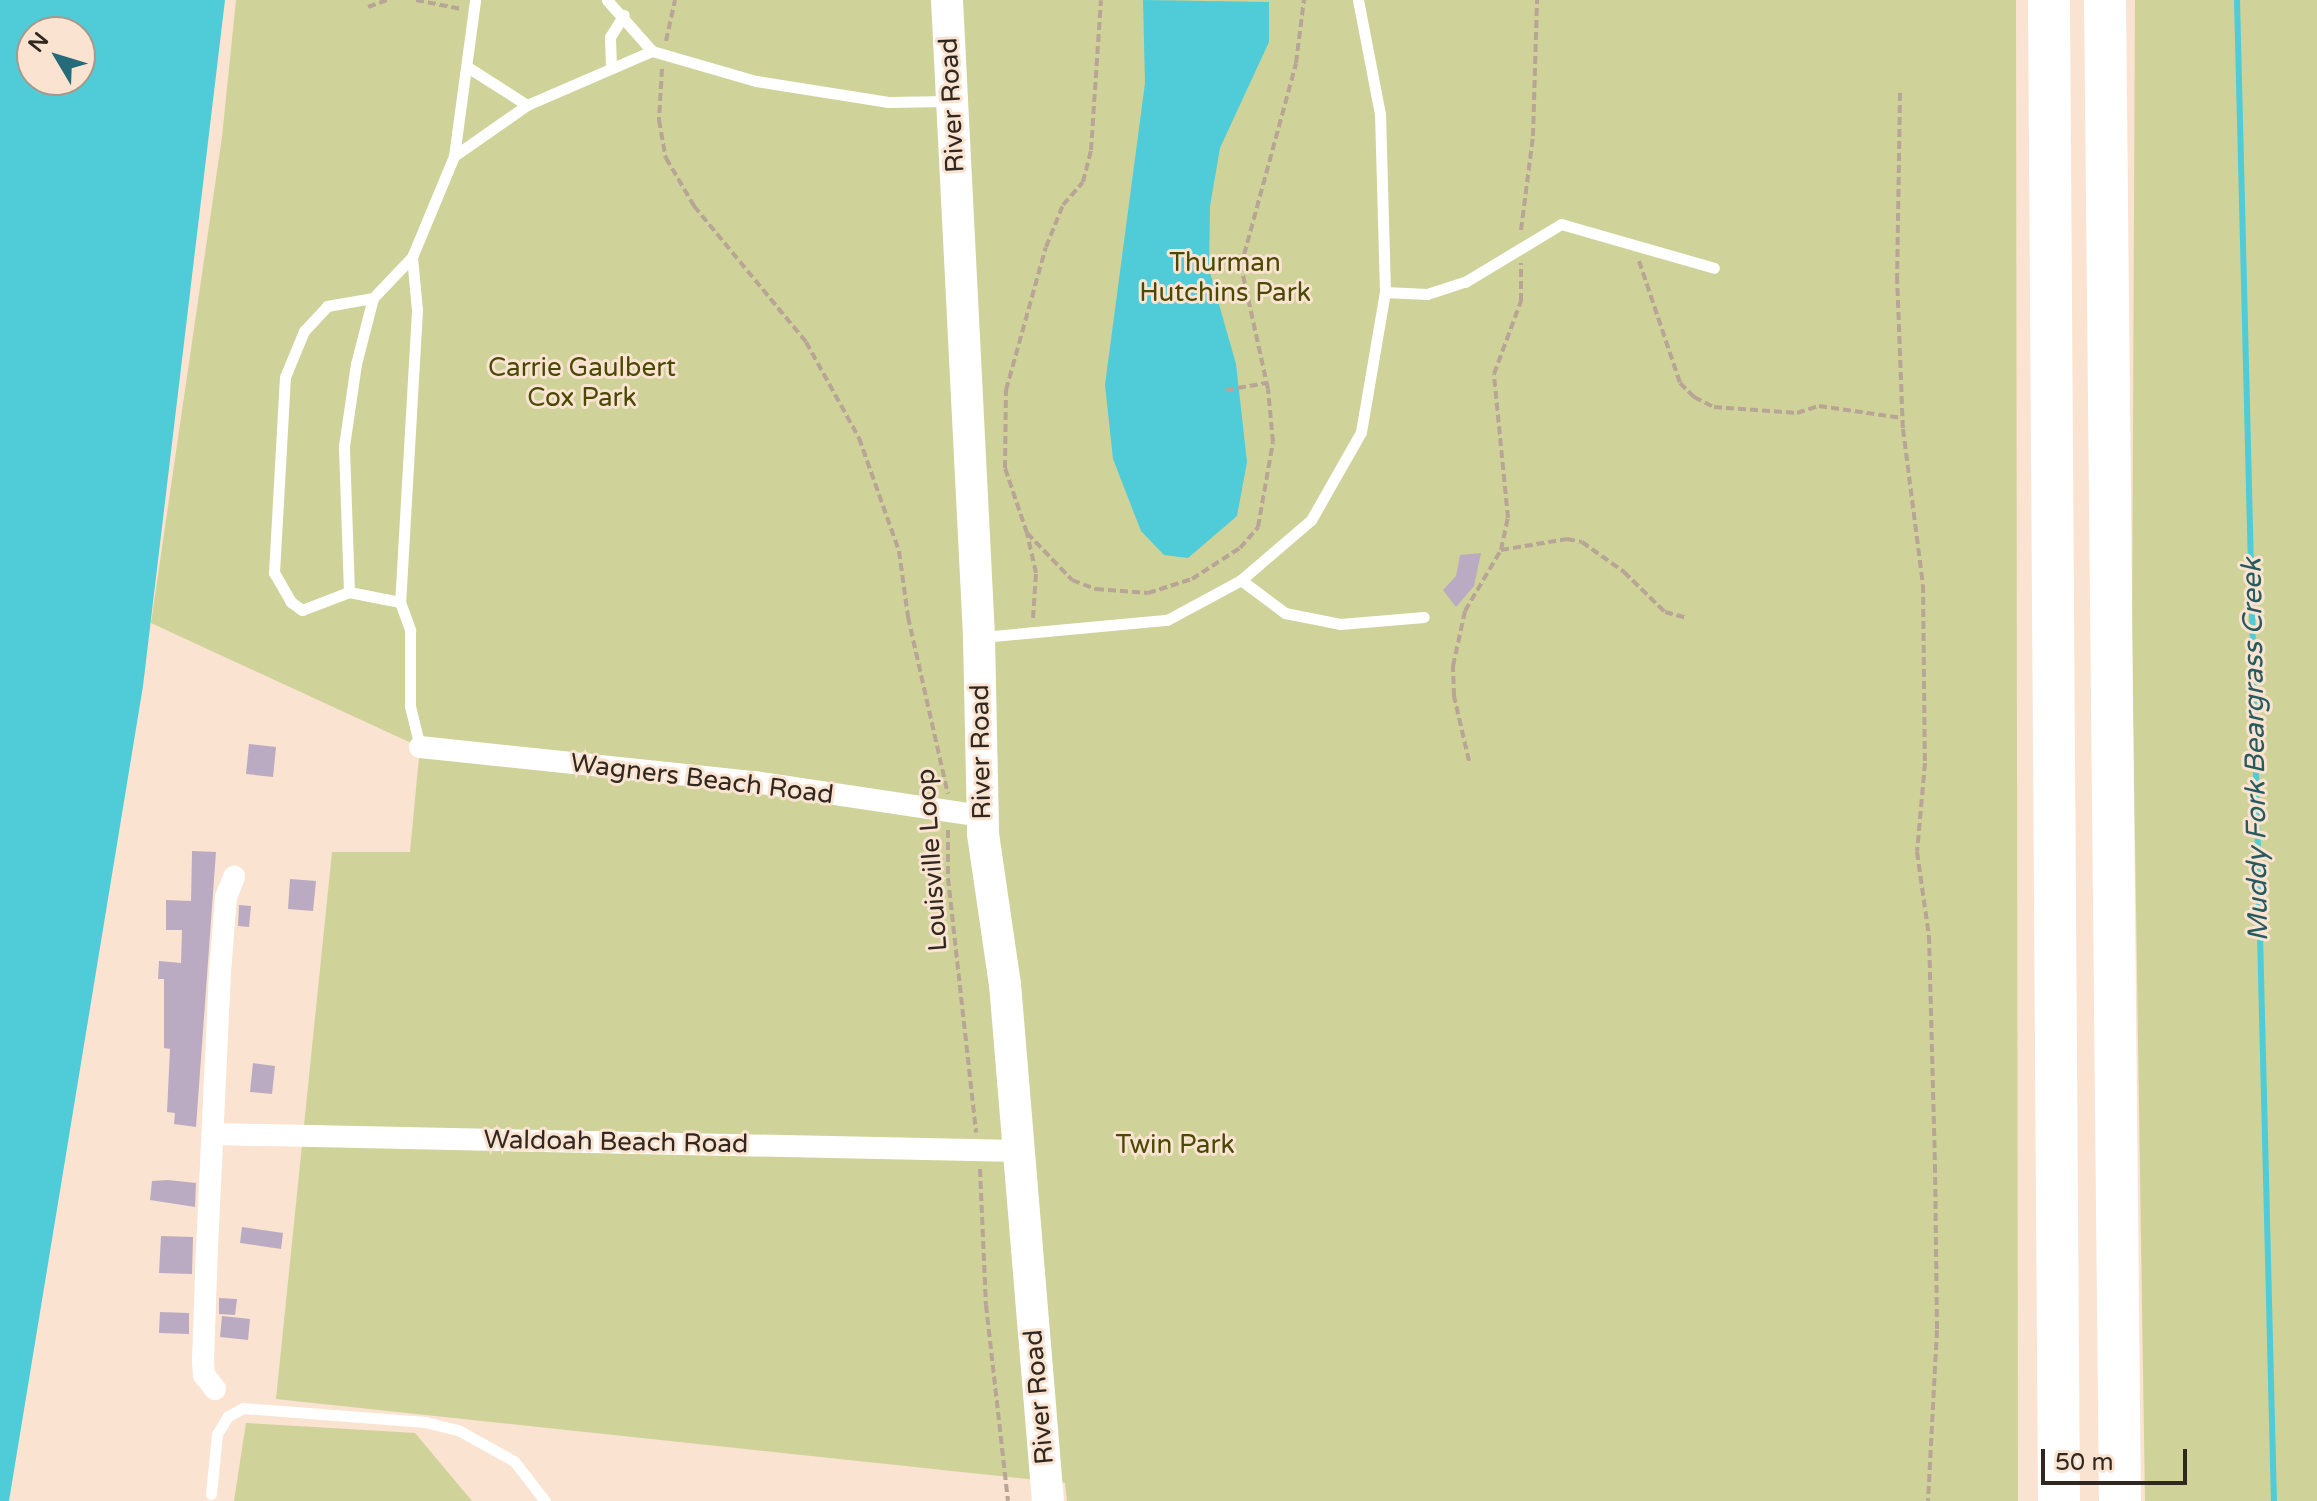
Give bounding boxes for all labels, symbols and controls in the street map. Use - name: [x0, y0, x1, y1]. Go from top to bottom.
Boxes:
- north arrow: [16, 16, 96, 96]
- text: N: [23, 27, 54, 57]
- street label: River Road: [933, 37, 971, 173]
- park label: Thurman Hutchins Park: [1139, 247, 1311, 308]
- park label: Carrie Gaulbert Cox Park: [488, 352, 676, 414]
- water label: Muddy Fork Beargrass Creek: [2235, 558, 2275, 942]
- street label: River Road: [964, 684, 998, 820]
- street label: Wagners Beach Road: [569, 747, 835, 811]
- street label: Louisville Loop: [910, 768, 954, 952]
- street label: Waldoah Beach Road: [483, 1124, 749, 1160]
- park label: Twin Park: [1115, 1129, 1235, 1161]
- street label: River Road: [1018, 1328, 1060, 1466]
- scale bar: [2045, 1433, 2191, 1483]
- text: 50 m: [2055, 1448, 2113, 1477]

